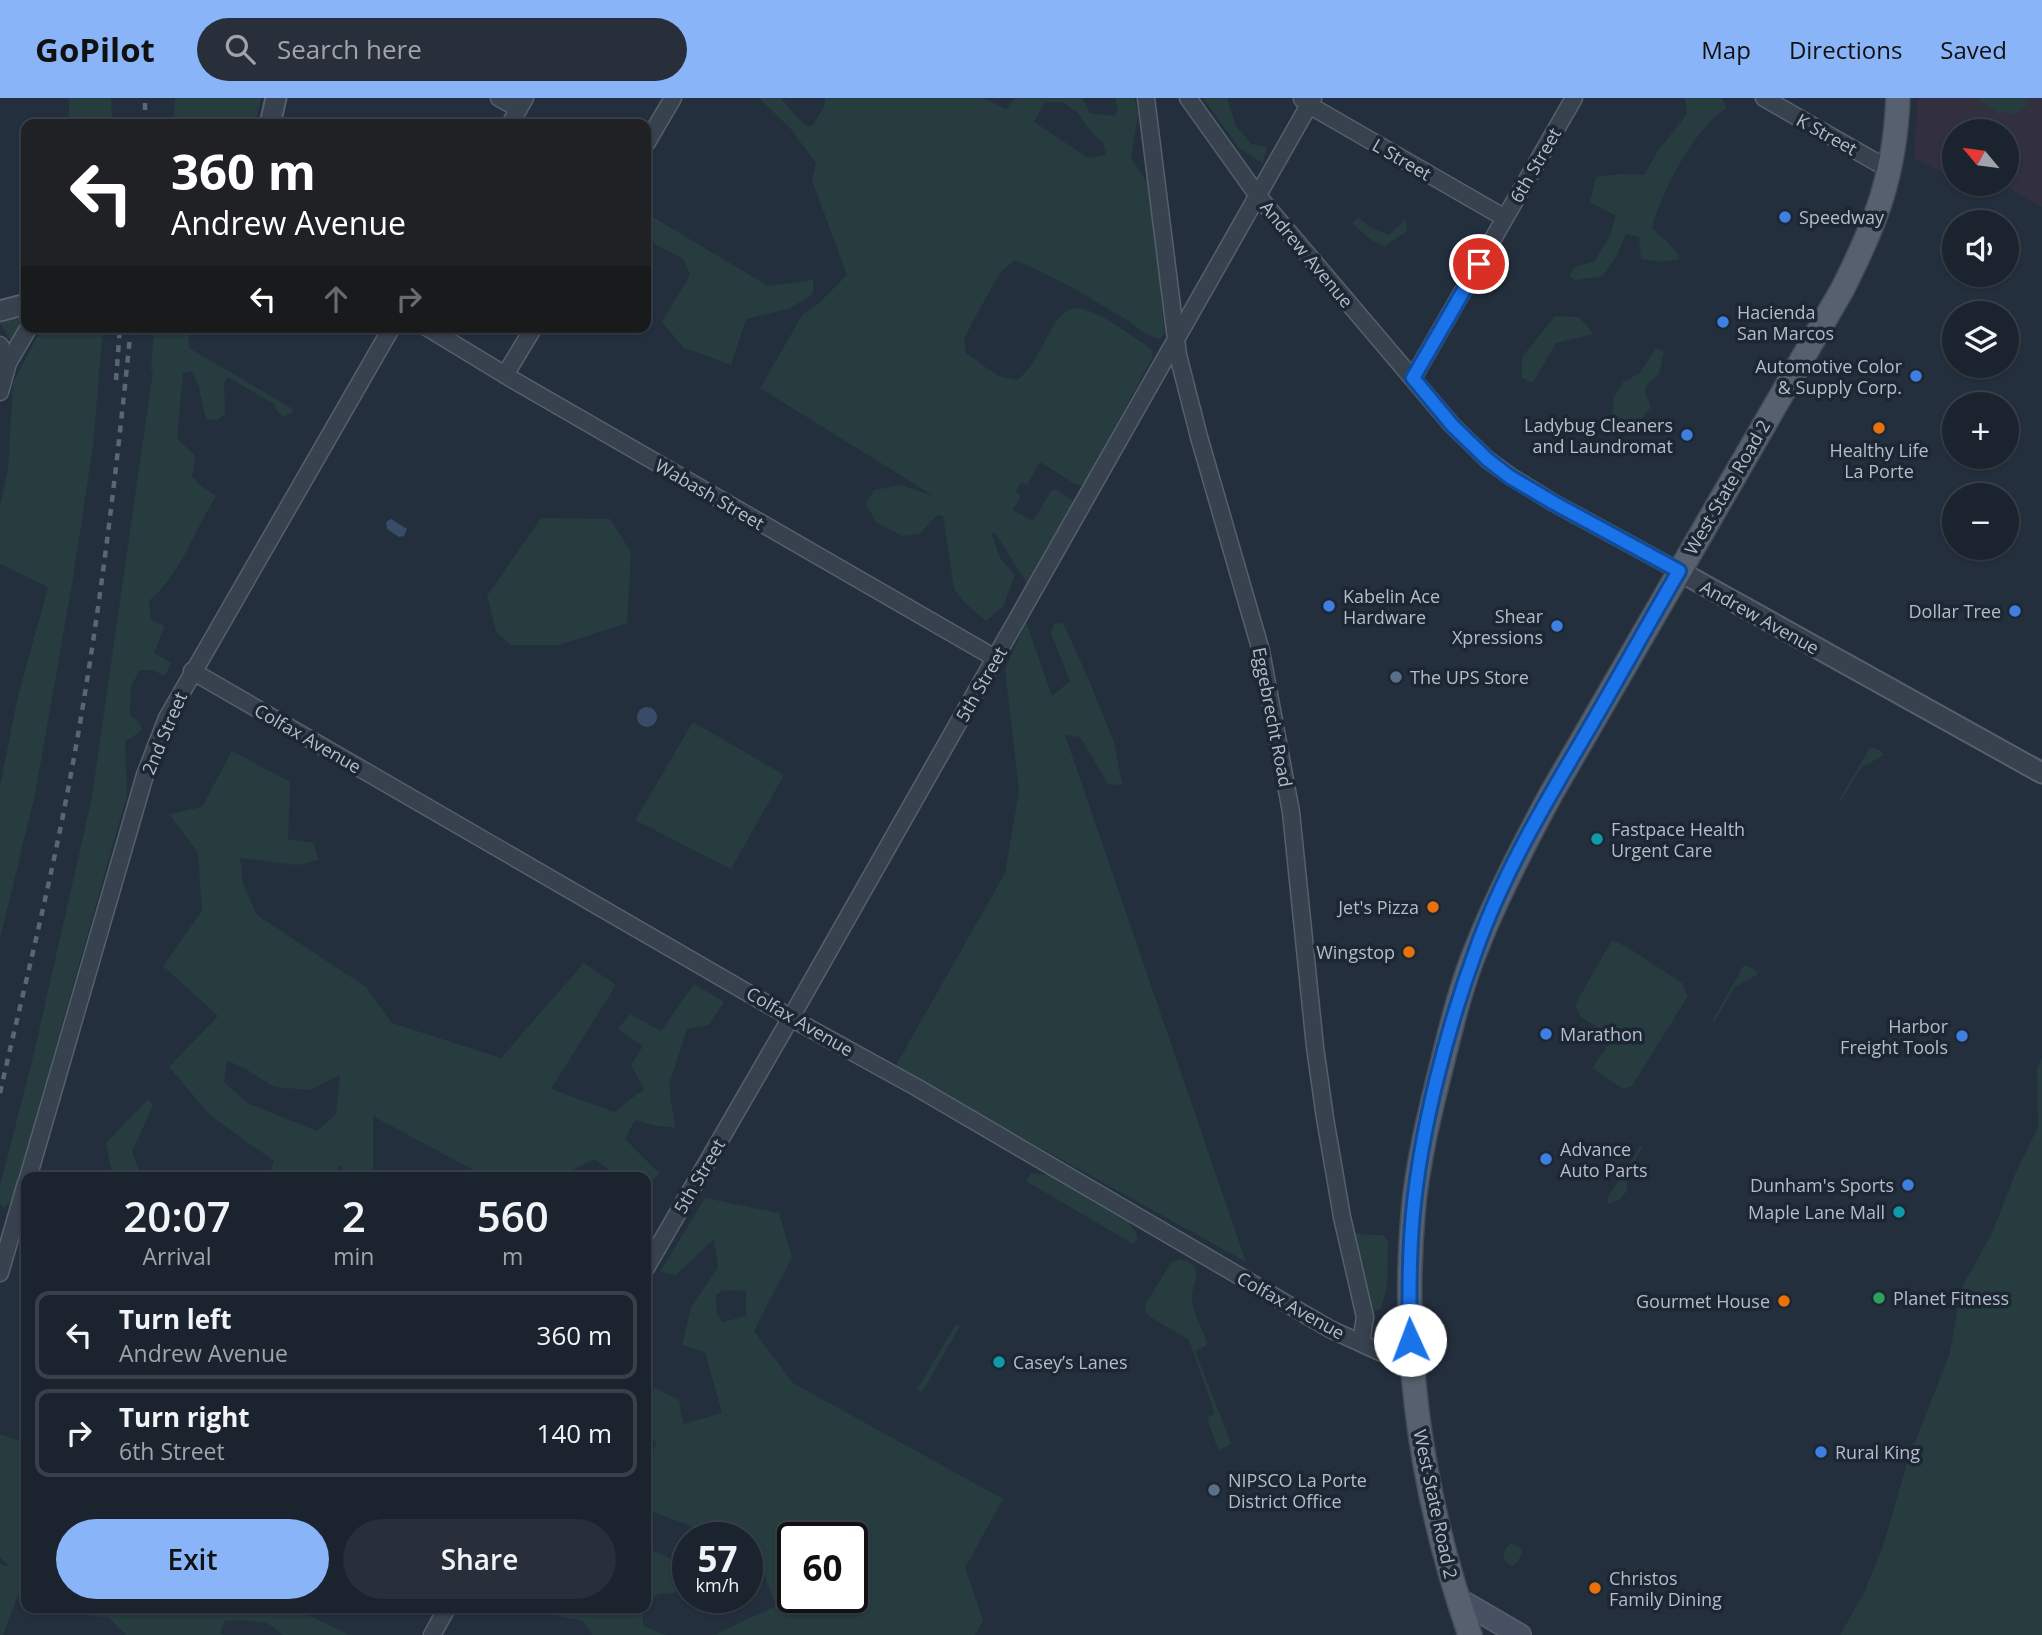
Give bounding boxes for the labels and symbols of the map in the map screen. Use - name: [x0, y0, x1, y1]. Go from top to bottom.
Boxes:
- street label: K Street: [1792, 108, 1862, 160]
- north arrow: [1942, 119, 2020, 196]
- street label: 6th Street: [1504, 123, 1566, 207]
- street label: L Street: [1368, 133, 1436, 185]
- street label: Andrew Avenue: [1255, 196, 1359, 312]
- place label: Speedway: [1799, 205, 1885, 229]
- marker: Speedway: [1777, 209, 1793, 225]
- pin: [1449, 234, 1509, 294]
- place label: Hacienda San Marcos: [1737, 300, 1834, 345]
- marker: Hacienda San Marcos: [1715, 314, 1731, 330]
- place label: Automotive Color & Supply Corp.: [1755, 354, 1903, 399]
- marker: Automotive Color & Supply Corp.: [1908, 368, 1924, 384]
- place label: Ladybug Cleaners and Laundromat: [1524, 413, 1673, 458]
- street label: West State Road 2: [1679, 415, 1775, 559]
- marker: Healthy Life La Porte: [1871, 420, 1887, 436]
- marker: Ladybug Cleaners and Laundromat: [1679, 427, 1695, 443]
- place label: Healthy Life La Porte: [1829, 438, 1929, 483]
- street label: Wabash Street: [651, 453, 769, 535]
- street label: Andrew Avenue: [1696, 574, 1824, 660]
- place label: Kabelin Ace Hardware: [1343, 584, 1440, 629]
- marker: Kabelin Ace Hardware: [1321, 598, 1337, 614]
- place label: Dollar Tree: [1909, 599, 2001, 623]
- marker: Dollar Tree: [2007, 603, 2023, 619]
- place label: Shear Xpressions: [1452, 604, 1544, 649]
- marker: Shear Xpressions: [1549, 618, 1565, 634]
- street label: 5th Street: [950, 642, 1012, 726]
- street label: Eggebrecht Road: [1248, 645, 1298, 789]
- place label: The UPS Store: [1410, 665, 1529, 689]
- marker: The UPS Store: [1388, 669, 1404, 685]
- street label: 2nd Street: [136, 688, 192, 778]
- street label: Colfax Avenue: [250, 698, 366, 778]
- place label: Fastpace Health Urgent Care: [1611, 817, 1745, 862]
- marker: Fastpace Health Urgent Care: [1589, 831, 1605, 847]
- place label: Jet's Pizza: [1336, 895, 1419, 919]
- marker: Jet's Pizza: [1425, 899, 1441, 915]
- place label: Wingstop: [1316, 940, 1395, 964]
- marker: Wingstop: [1401, 944, 1417, 960]
- street label: Colfax Avenue: [742, 981, 858, 1061]
- place label: Harbor Freight Tools: [1840, 1014, 1949, 1059]
- place label: Marathon: [1560, 1022, 1643, 1046]
- marker: Marathon: [1538, 1026, 1554, 1042]
- marker: Harbor Freight Tools: [1954, 1028, 1970, 1044]
- street label: 5th Street: [668, 1134, 730, 1218]
- place label: Advance Auto Parts: [1560, 1137, 1648, 1182]
- marker: Advance Auto Parts: [1538, 1151, 1554, 1167]
- place label: Dunham's Sports: [1750, 1173, 1894, 1197]
- marker: Dunham's Sports: [1900, 1177, 1916, 1193]
- place label: Maple Lane Mall: [1748, 1200, 1885, 1224]
- marker: Maple Lane Mall: [1891, 1204, 1907, 1220]
- street label: Colfax Avenue: [1233, 1266, 1349, 1344]
- place label: Planet Fitness: [1893, 1286, 2009, 1310]
- place label: Gourmet House: [1636, 1289, 1770, 1313]
- marker: Planet Fitness: [1871, 1290, 1887, 1306]
- marker: Gourmet House: [1776, 1293, 1792, 1309]
- position arrow: [1373, 1303, 1447, 1377]
- place label: Casey’s Lanes: [1013, 1350, 1127, 1374]
- marker: Casey’s Lanes: [991, 1354, 1007, 1370]
- street label: West State Road 2: [1408, 1427, 1464, 1581]
- place label: Rural King: [1835, 1440, 1920, 1464]
- marker: Rural King: [1813, 1444, 1829, 1460]
- place label: NIPSCO La Porte District Office: [1228, 1468, 1367, 1513]
- marker: NIPSCO La Porte District Office: [1206, 1482, 1222, 1498]
- speed limit sign: 60: [777, 1522, 868, 1613]
- place label: Christos Family Dining: [1609, 1566, 1722, 1611]
- marker: Christos Family Dining: [1587, 1580, 1603, 1596]

